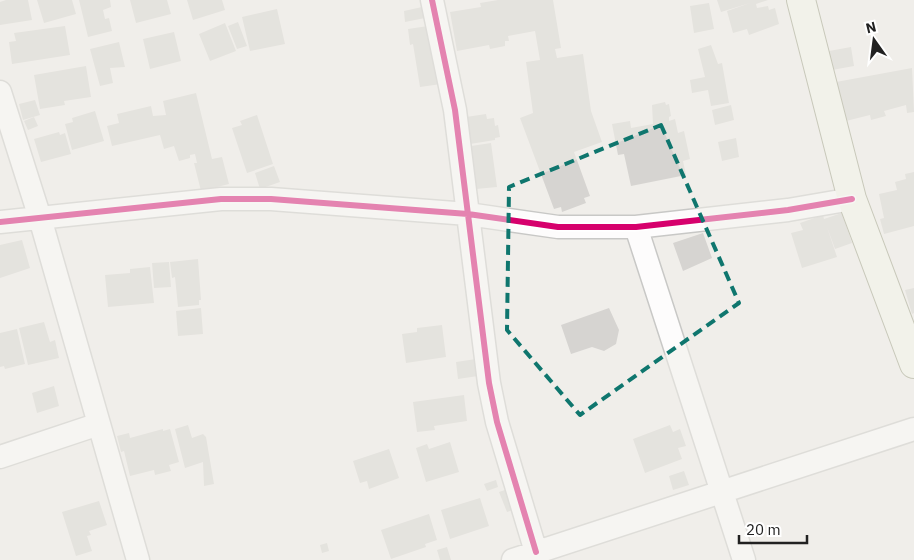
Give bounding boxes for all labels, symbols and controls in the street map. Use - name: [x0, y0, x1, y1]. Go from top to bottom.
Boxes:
- north arrow: [849, 15, 899, 65]
- text: N: [864, 17, 878, 37]
- scale bar: [739, 512, 806, 544]
- text: 20 m: [746, 520, 781, 539]

